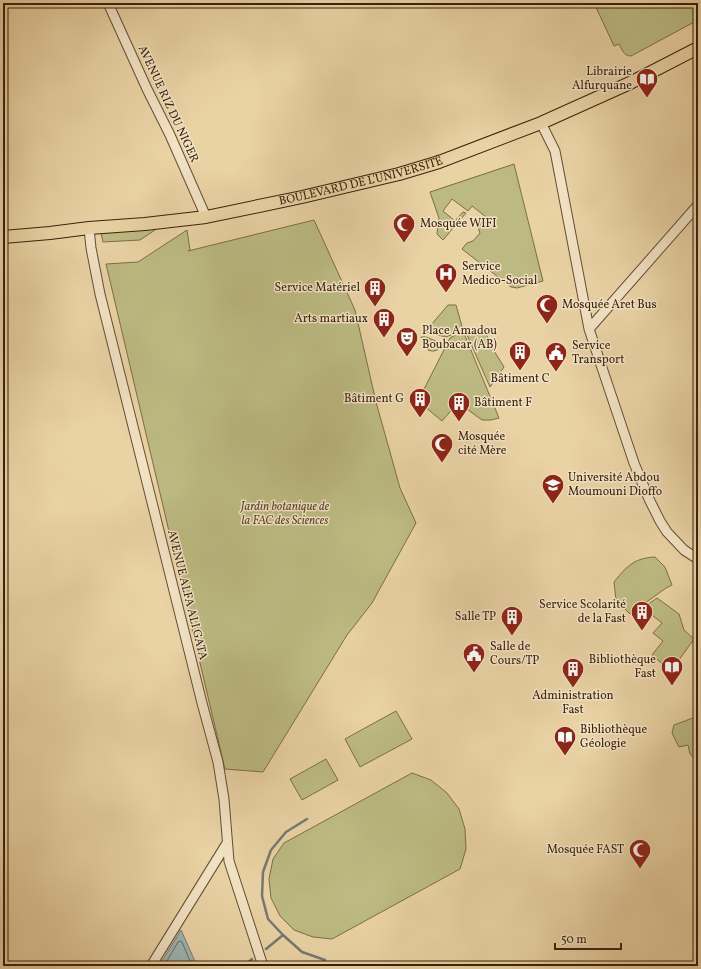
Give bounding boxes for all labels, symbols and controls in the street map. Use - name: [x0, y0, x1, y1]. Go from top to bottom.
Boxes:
- street label: AVENUE RIZ DU NIGER: [134, 43, 202, 165]
- place label: Librairie Alfurquane: [572, 64, 632, 94]
- library icon: Librairie Alfurquane: [634, 66, 660, 99]
- street label: BOULEVARD DE L'UNIVERSITÉ: [278, 152, 445, 210]
- mosque icon: Mosquée WIFI: [391, 211, 417, 244]
- place label: Mosquée WIFI: [420, 216, 496, 232]
- place label: Service Medico-Social: [462, 259, 538, 289]
- hospital icon: Service Medico-Social: [433, 261, 459, 294]
- building icon: Service Matériel: [362, 275, 388, 308]
- place label: Service Matériel: [275, 280, 360, 296]
- mosque icon: Mosquée Aret Bus: [534, 292, 560, 325]
- place label: Mosquée Aret Bus: [562, 297, 657, 313]
- building icon: Arts martiaux: [371, 306, 397, 339]
- place label: Arts martiaux: [294, 311, 368, 327]
- place label: Place Amadou Boubacar (AB): [422, 323, 497, 353]
- theatre icon: Place Amadou Boubacar (AB): [394, 325, 420, 358]
- place label: Service Transport: [572, 338, 624, 368]
- building icon: Bâtiment C: [507, 339, 533, 372]
- public building icon: Service Transport: [543, 340, 569, 373]
- place label: Bâtiment C: [490, 371, 550, 387]
- building icon: Bâtiment G: [407, 386, 433, 419]
- building icon: Bâtiment F: [446, 390, 472, 423]
- place label: Bâtiment G: [344, 391, 404, 407]
- place label: Bâtiment F: [474, 395, 532, 411]
- place label: Mosquée cité Mère: [458, 429, 507, 459]
- mosque icon: Mosquée cité Mère: [429, 431, 455, 464]
- place label: Université Abdou Moumouni Dioffo: [568, 470, 662, 500]
- school or university icon: Université Abdou Moumouni Dioffo: [540, 472, 566, 505]
- park label: Jardin botanique de la FAC des Sciences: [240, 499, 330, 529]
- street label: AVENUE ALFA ALI GATA: [163, 528, 211, 662]
- place label: Service Scolarité de la Fast: [539, 597, 626, 627]
- building icon: Service Scolarité de la Fast: [629, 599, 655, 632]
- building icon: Salle TP: [499, 604, 525, 637]
- place label: Salle TP: [455, 609, 496, 625]
- place label: Salle de Cours/TP: [490, 639, 539, 669]
- public building icon: Salle de Cours/TP: [461, 641, 487, 674]
- place label: Bibliothèque Fast: [589, 652, 656, 682]
- library icon: Bibliothèque Fast: [659, 654, 685, 687]
- building icon: Administration Fast: [560, 656, 586, 689]
- place label: Administration Fast: [532, 688, 614, 718]
- place label: Bibliothèque Géologie: [580, 722, 647, 752]
- library icon: Bibliothèque Géologie: [552, 724, 578, 757]
- mosque icon: Mosquée FAST: [627, 837, 653, 870]
- place label: Mosquée FAST: [547, 842, 624, 858]
- scale bar: [555, 925, 621, 951]
- text: 50 m: [561, 932, 587, 948]

